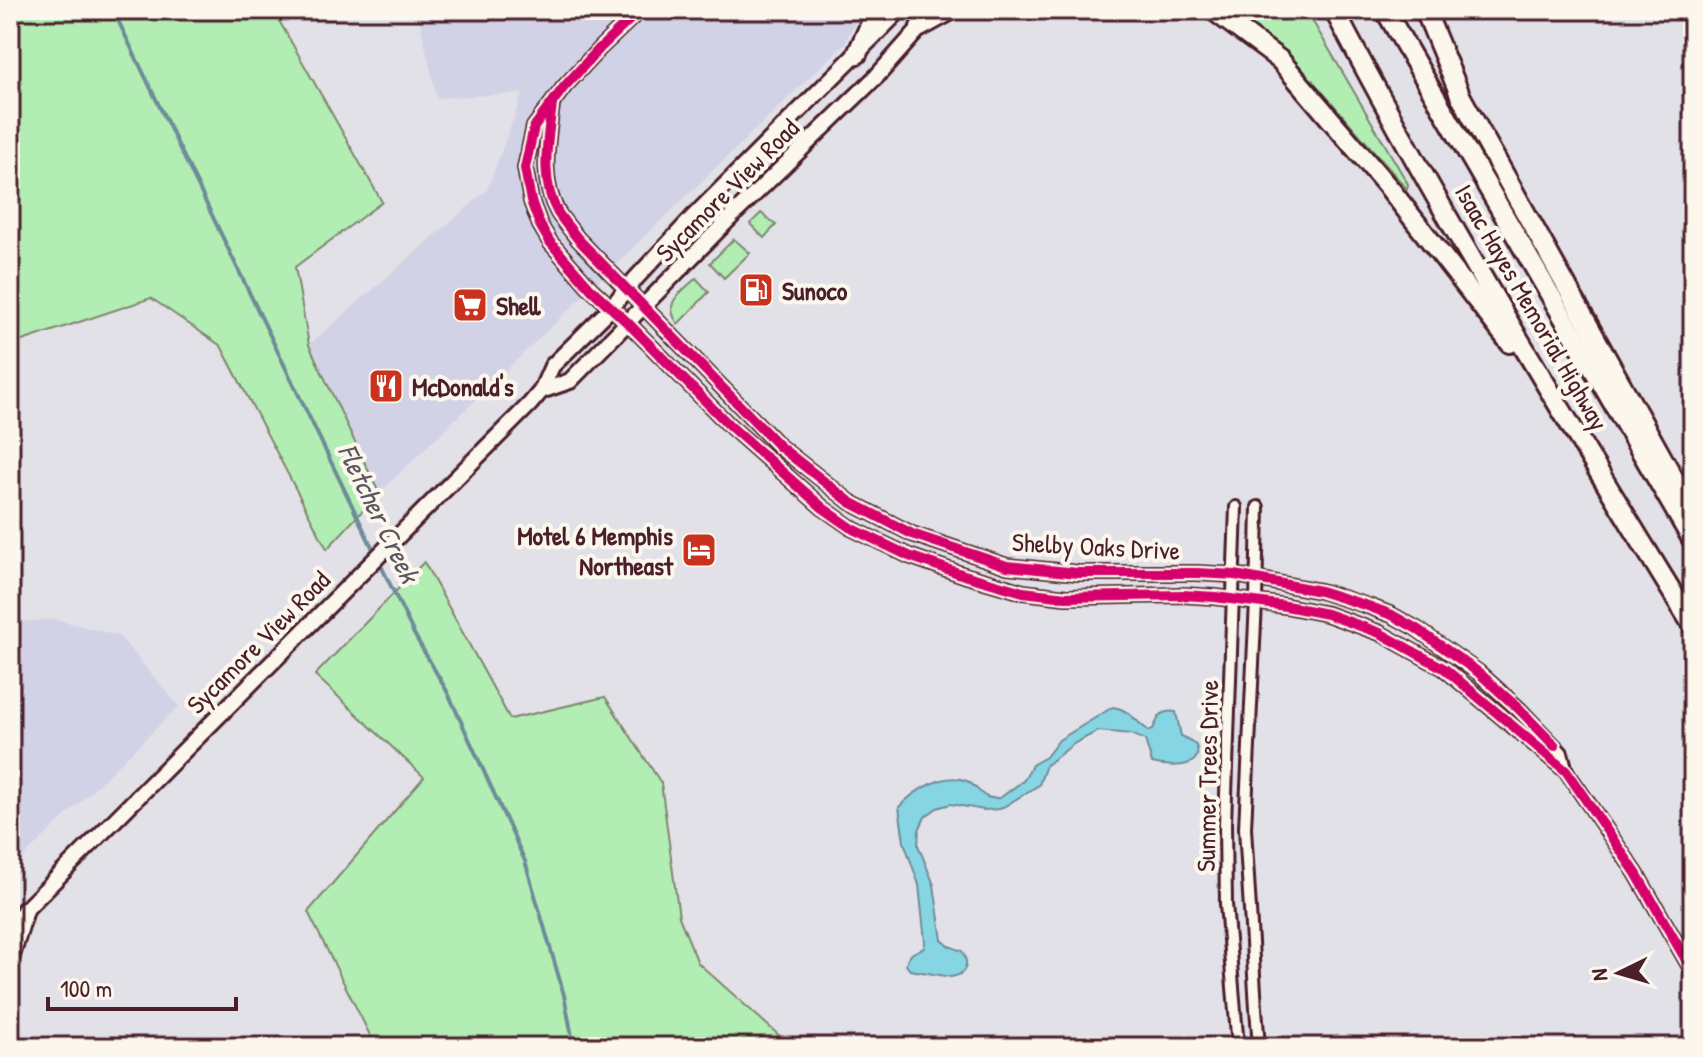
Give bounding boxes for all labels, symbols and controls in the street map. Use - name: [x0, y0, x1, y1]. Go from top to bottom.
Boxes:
- street label: Sycamore View Road: [648, 111, 806, 269]
- street label: Isaac Hayes Memorial Highway: [1447, 177, 1617, 437]
- fuel station icon: Sunoco: [737, 271, 775, 309]
- place label: Sunoco: [782, 273, 848, 308]
- supermarket icon: Shell: [451, 286, 489, 324]
- place label: Shell: [496, 288, 541, 323]
- restaurant icon: McDonald's: [367, 367, 405, 405]
- place label: McDonald's: [412, 369, 514, 404]
- water label: Fletcher Creek: [329, 437, 430, 591]
- place label: Motel 6 Memphis Northeast: [517, 518, 674, 583]
- street label: Shelby Oaks Drive: [1011, 524, 1181, 568]
- hotel icon: Motel 6 Memphis Northeast: [680, 531, 718, 569]
- street label: Sycamore View Road: [179, 563, 337, 721]
- street label: Summer Trees Drive: [1188, 680, 1226, 872]
- north arrow: [1579, 933, 1659, 1013]
- scale bar: [48, 961, 236, 1011]
- text: N: [1584, 967, 1615, 982]
- text: 100 m: [60, 972, 112, 1004]

